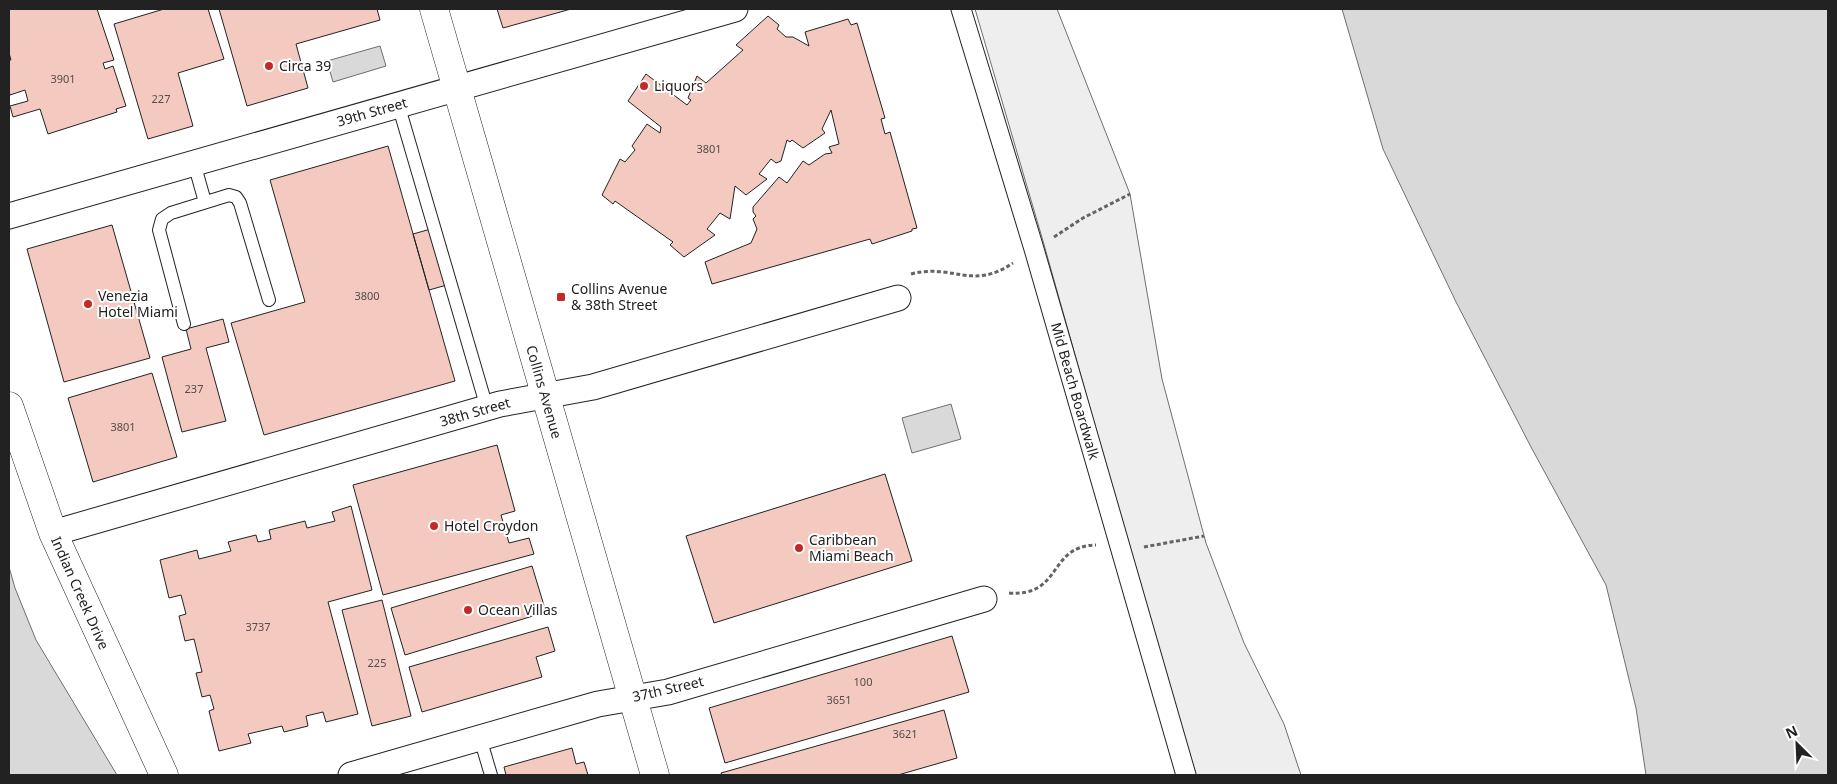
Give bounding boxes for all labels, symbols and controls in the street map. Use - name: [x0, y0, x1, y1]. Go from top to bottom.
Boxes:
- place label: Circa 39: [279, 56, 331, 75]
- marker: Circa 39: [263, 60, 275, 72]
- house number: 3901: [50, 71, 76, 86]
- place label: Liquors: [654, 76, 703, 95]
- marker: Liquors: [638, 80, 650, 92]
- house number: 227: [152, 91, 170, 106]
- street label: 39th Street: [334, 92, 409, 131]
- house number: 3801: [696, 141, 722, 156]
- place label: Collins Avenue & 38th Street: [571, 279, 667, 314]
- place label: Venezia Hotel Miami: [98, 286, 178, 321]
- house number: 3800: [354, 288, 380, 303]
- marker: Collins Avenue & 38th Street: [555, 291, 567, 303]
- marker: Venezia Hotel Miami: [82, 298, 94, 310]
- street label: Mid Beach Boardwalk: [1047, 320, 1104, 462]
- street label: Collins Avenue: [522, 343, 567, 441]
- house number: 237: [185, 381, 203, 396]
- street label: 38th Street: [437, 392, 512, 431]
- house number: 3801: [110, 419, 136, 434]
- place label: Hotel Croydon: [444, 516, 538, 535]
- marker: Hotel Croydon: [428, 520, 440, 532]
- place label: Caribbean Miami Beach: [809, 530, 894, 565]
- street label: Indian Creek Drive: [47, 533, 114, 652]
- marker: Caribbean Miami Beach: [793, 542, 805, 554]
- place label: Ocean Villas: [478, 600, 558, 619]
- marker: Ocean Villas: [462, 604, 474, 616]
- house number: 3737: [245, 619, 271, 634]
- house number: 225: [368, 655, 386, 670]
- street label: 37th Street: [630, 671, 705, 706]
- house number: 100: [854, 674, 872, 689]
- house number: 3651: [826, 692, 852, 707]
- north arrow: [1772, 719, 1822, 769]
- text: N: [1782, 721, 1801, 743]
- house number: 3621: [892, 726, 918, 741]

